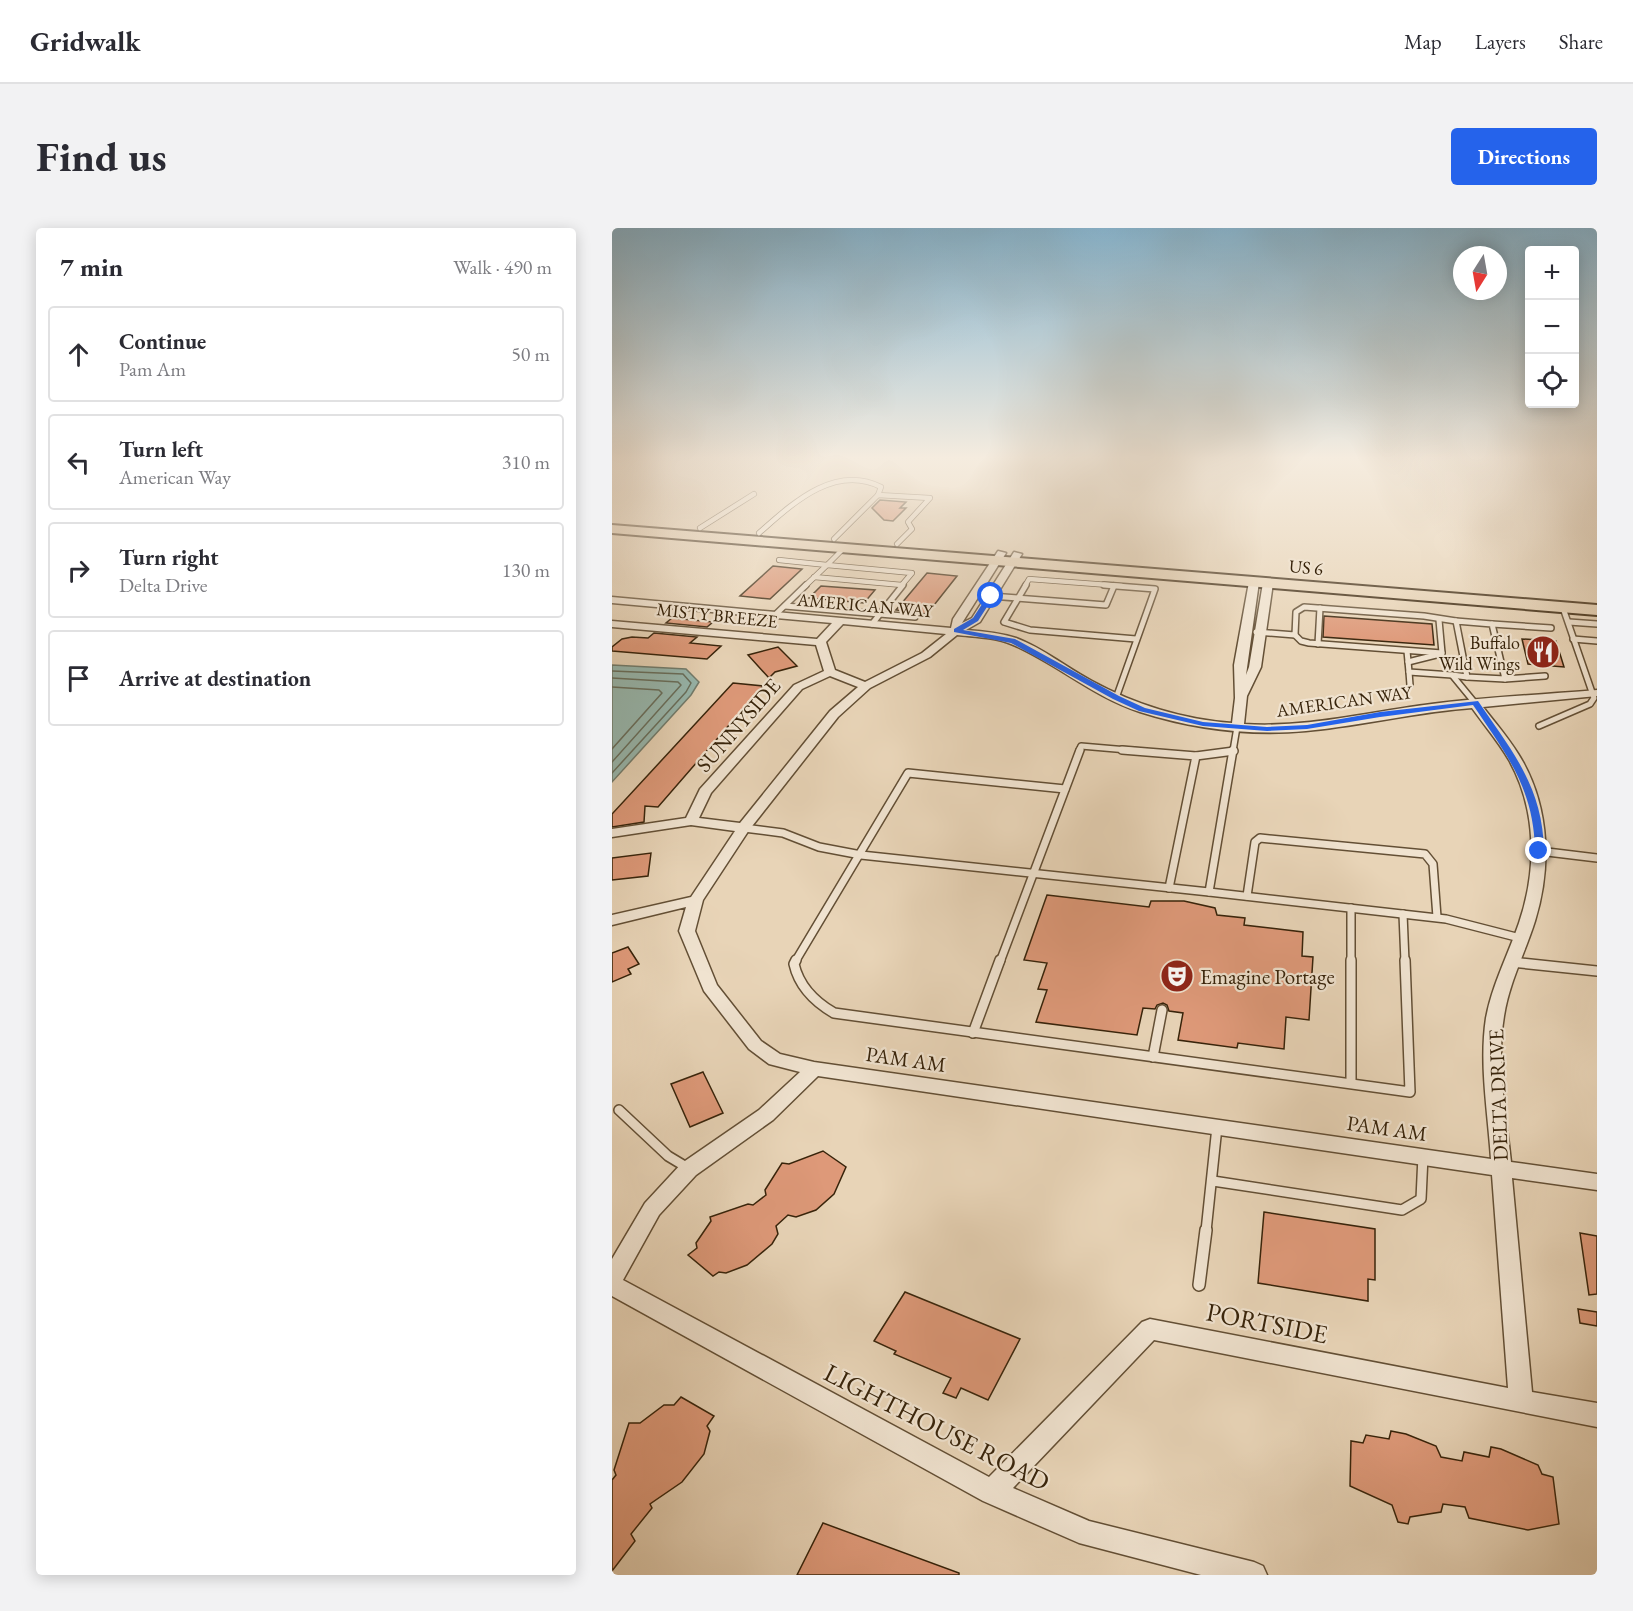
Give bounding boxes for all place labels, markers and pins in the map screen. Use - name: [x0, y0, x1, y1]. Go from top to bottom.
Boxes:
- place label: Buffalo Wild Wings: [1439, 631, 1520, 675]
- restaurant icon: Buffalo Wild Wings: [1525, 634, 1561, 670]
- theatre icon: Emagine Portage: [1159, 958, 1195, 994]
- place label: Emagine Portage: [1200, 963, 1335, 990]

